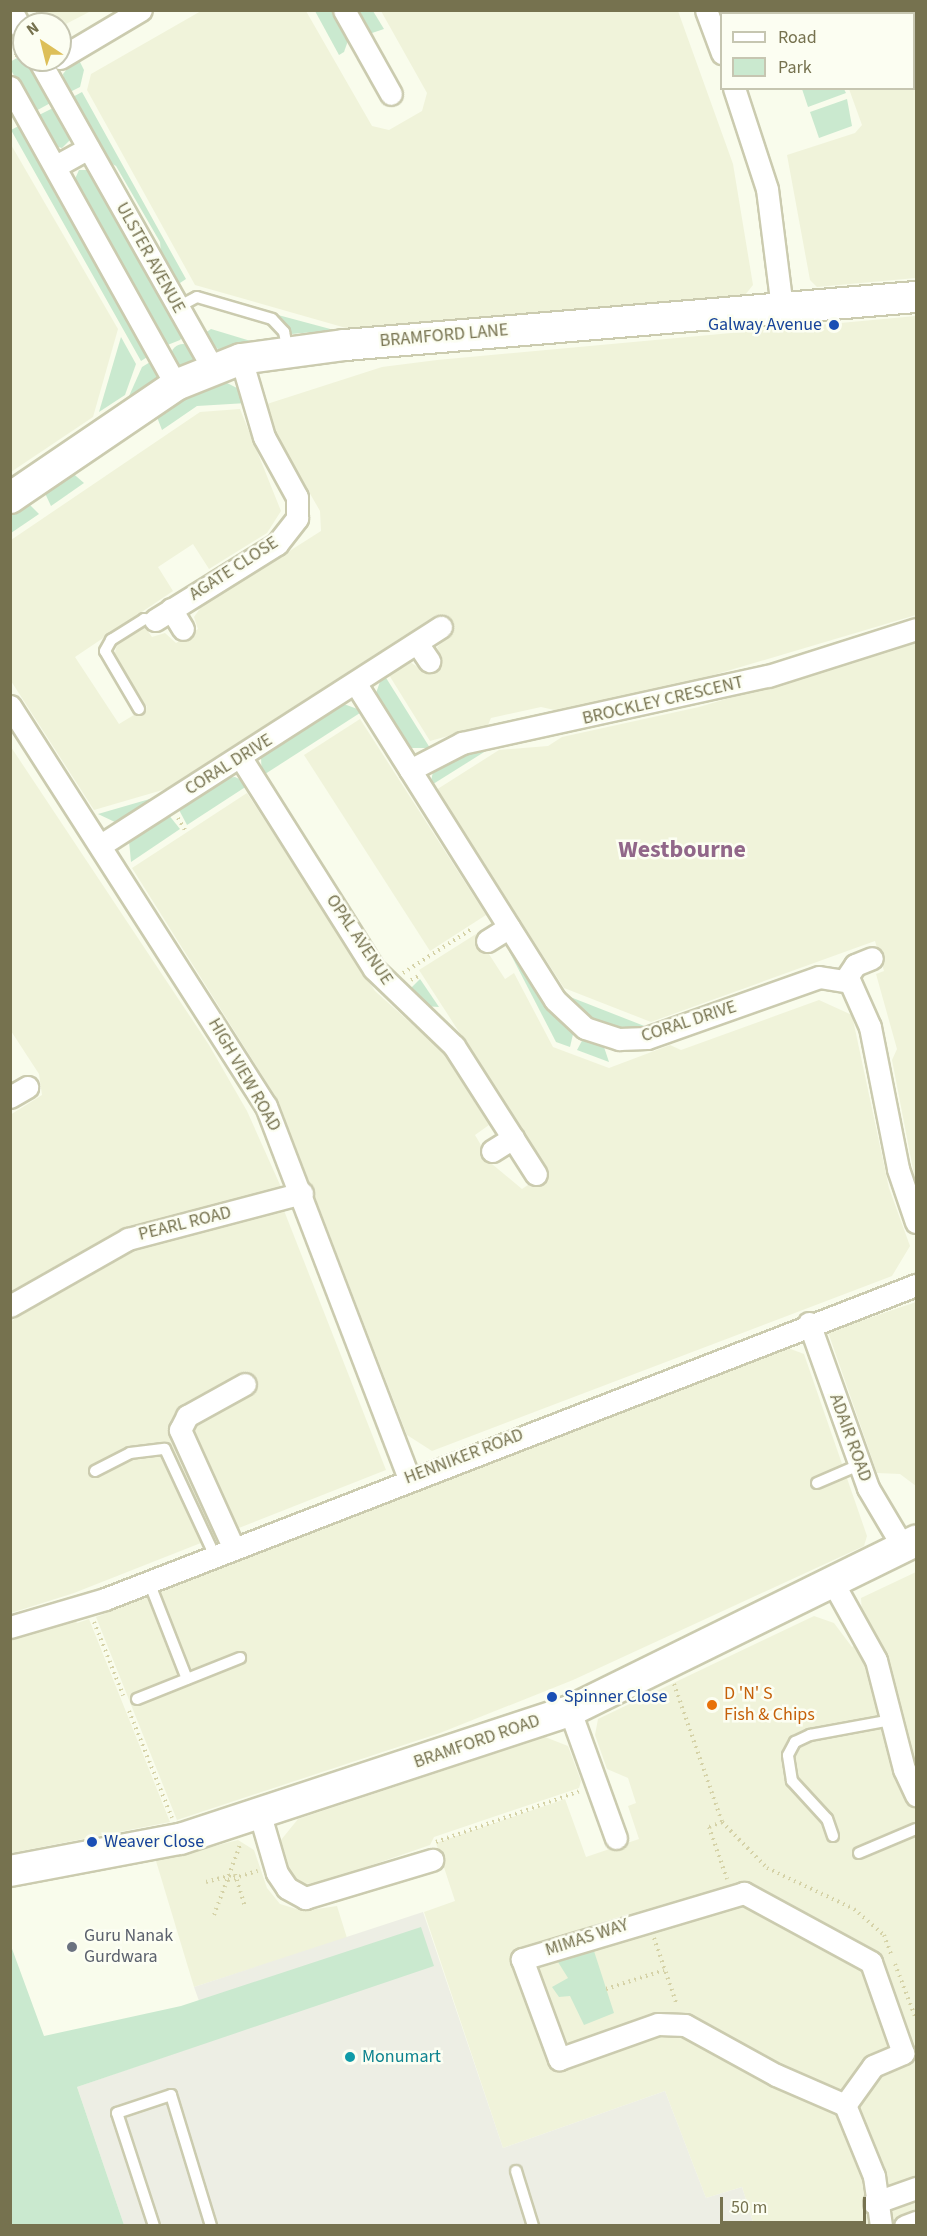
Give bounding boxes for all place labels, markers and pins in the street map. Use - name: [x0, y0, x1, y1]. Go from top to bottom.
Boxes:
- place label: Galway Avenue: [708, 314, 822, 336]
- marker: Galway Avenue: [827, 318, 841, 332]
- place label: D 'N' S Fish & Chips: [724, 1684, 815, 1726]
- place label: Spinner Close: [564, 1686, 668, 1708]
- marker: Spinner Close: [545, 1690, 559, 1704]
- marker: D 'N' S Fish & Chips: [705, 1698, 719, 1712]
- place label: Weaver Close: [104, 1831, 204, 1853]
- marker: Weaver Close: [85, 1835, 99, 1849]
- place label: Guru Nanak Gurdwara: [84, 1926, 173, 1968]
- marker: Guru Nanak Gurdwara: [65, 1940, 79, 1954]
- place label: Monumart: [362, 2046, 441, 2068]
- marker: Monumart: [343, 2050, 357, 2064]

